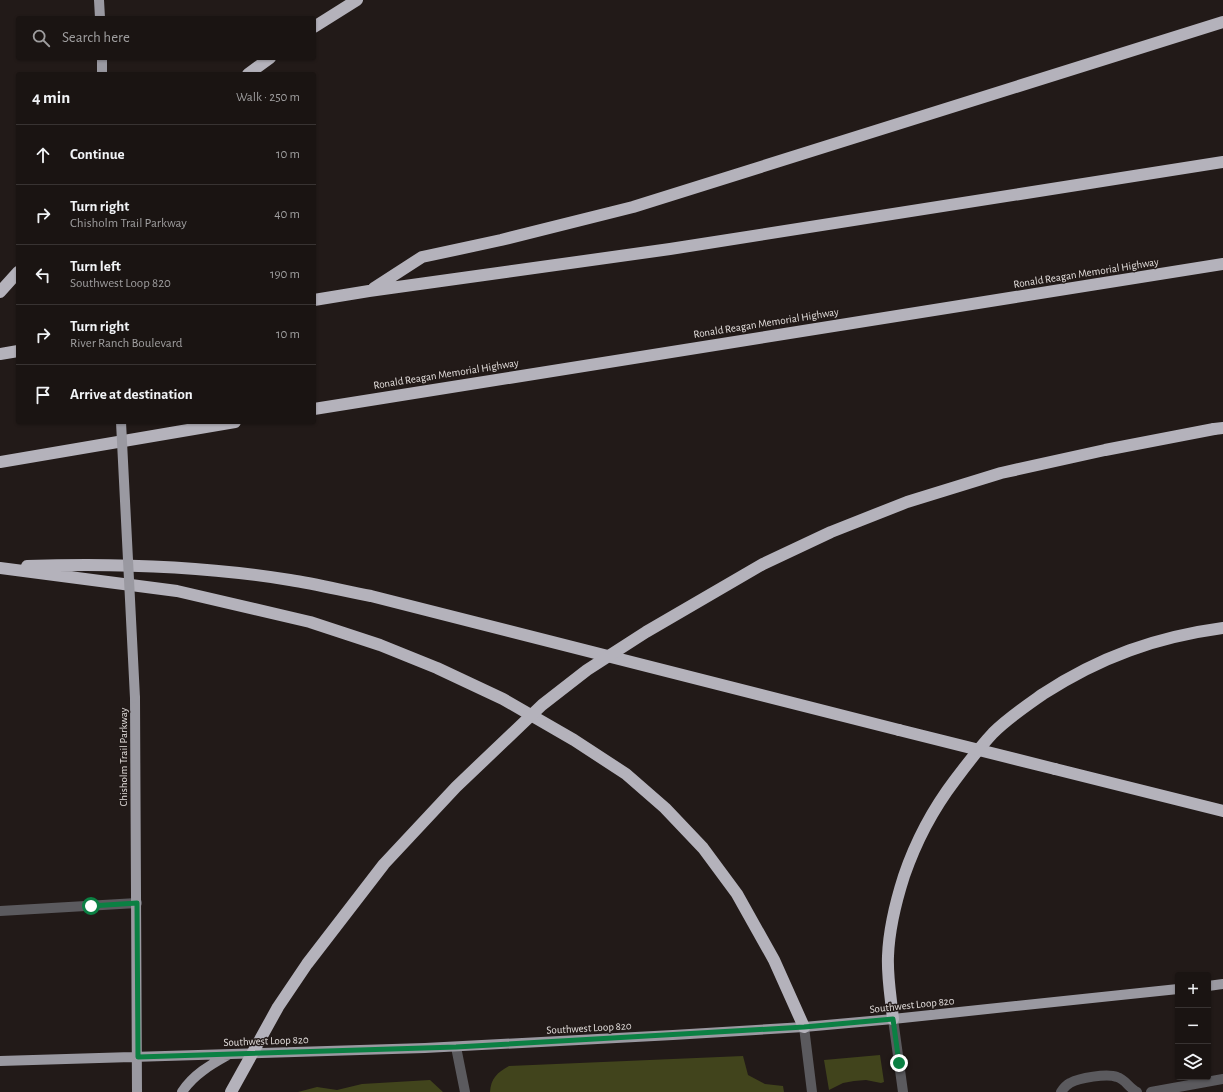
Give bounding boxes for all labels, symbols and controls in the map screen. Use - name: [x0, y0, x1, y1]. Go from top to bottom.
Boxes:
- search box: [16, 16, 316, 60]
- icon: search: [30, 27, 52, 49]
- text: Search here: [62, 30, 130, 45]
- text: 4 min: [32, 89, 70, 106]
- text: Walk · 250 m: [236, 91, 300, 104]
- icon: ahead: [32, 144, 54, 166]
- text: Continue: [70, 147, 125, 162]
- text: 10 m: [276, 148, 300, 161]
- text: Turn right: [70, 199, 129, 214]
- icon: right: [32, 204, 54, 226]
- text: 40 m: [274, 208, 300, 221]
- text: Chisholm Trail Parkway: [70, 217, 187, 230]
- street label: Ronald Reagan Memorial Highway: [1013, 256, 1160, 290]
- text: Turn left: [70, 259, 121, 274]
- icon: left: [32, 264, 54, 286]
- text: 190 m: [270, 268, 300, 281]
- text: Southwest Loop 820: [70, 277, 171, 290]
- street label: Ronald Reagan Memorial Highway: [693, 306, 840, 340]
- text: Turn right: [70, 319, 129, 334]
- icon: right: [32, 324, 54, 346]
- text: 10 m: [276, 328, 300, 341]
- text: River Ranch Boulevard: [70, 337, 183, 350]
- street label: Ronald Reagan Memorial Highway: [373, 357, 520, 391]
- icon: arrive: [32, 384, 54, 406]
- text: Arrive at destination: [70, 387, 193, 402]
- street label: Chisholm Trail Parkway: [118, 707, 129, 806]
- route start: [82, 897, 100, 915]
- map controls: [1175, 972, 1211, 1080]
- button: +: [1175, 972, 1211, 1008]
- street label: Southwest Loop 820: [869, 995, 955, 1015]
- button: −: [1175, 1008, 1211, 1044]
- street label: Southwest Loop 820: [546, 1020, 632, 1036]
- street label: Southwest Loop 820: [223, 1034, 309, 1048]
- button: layers: [1175, 1044, 1211, 1080]
- route end: [890, 1054, 908, 1072]

